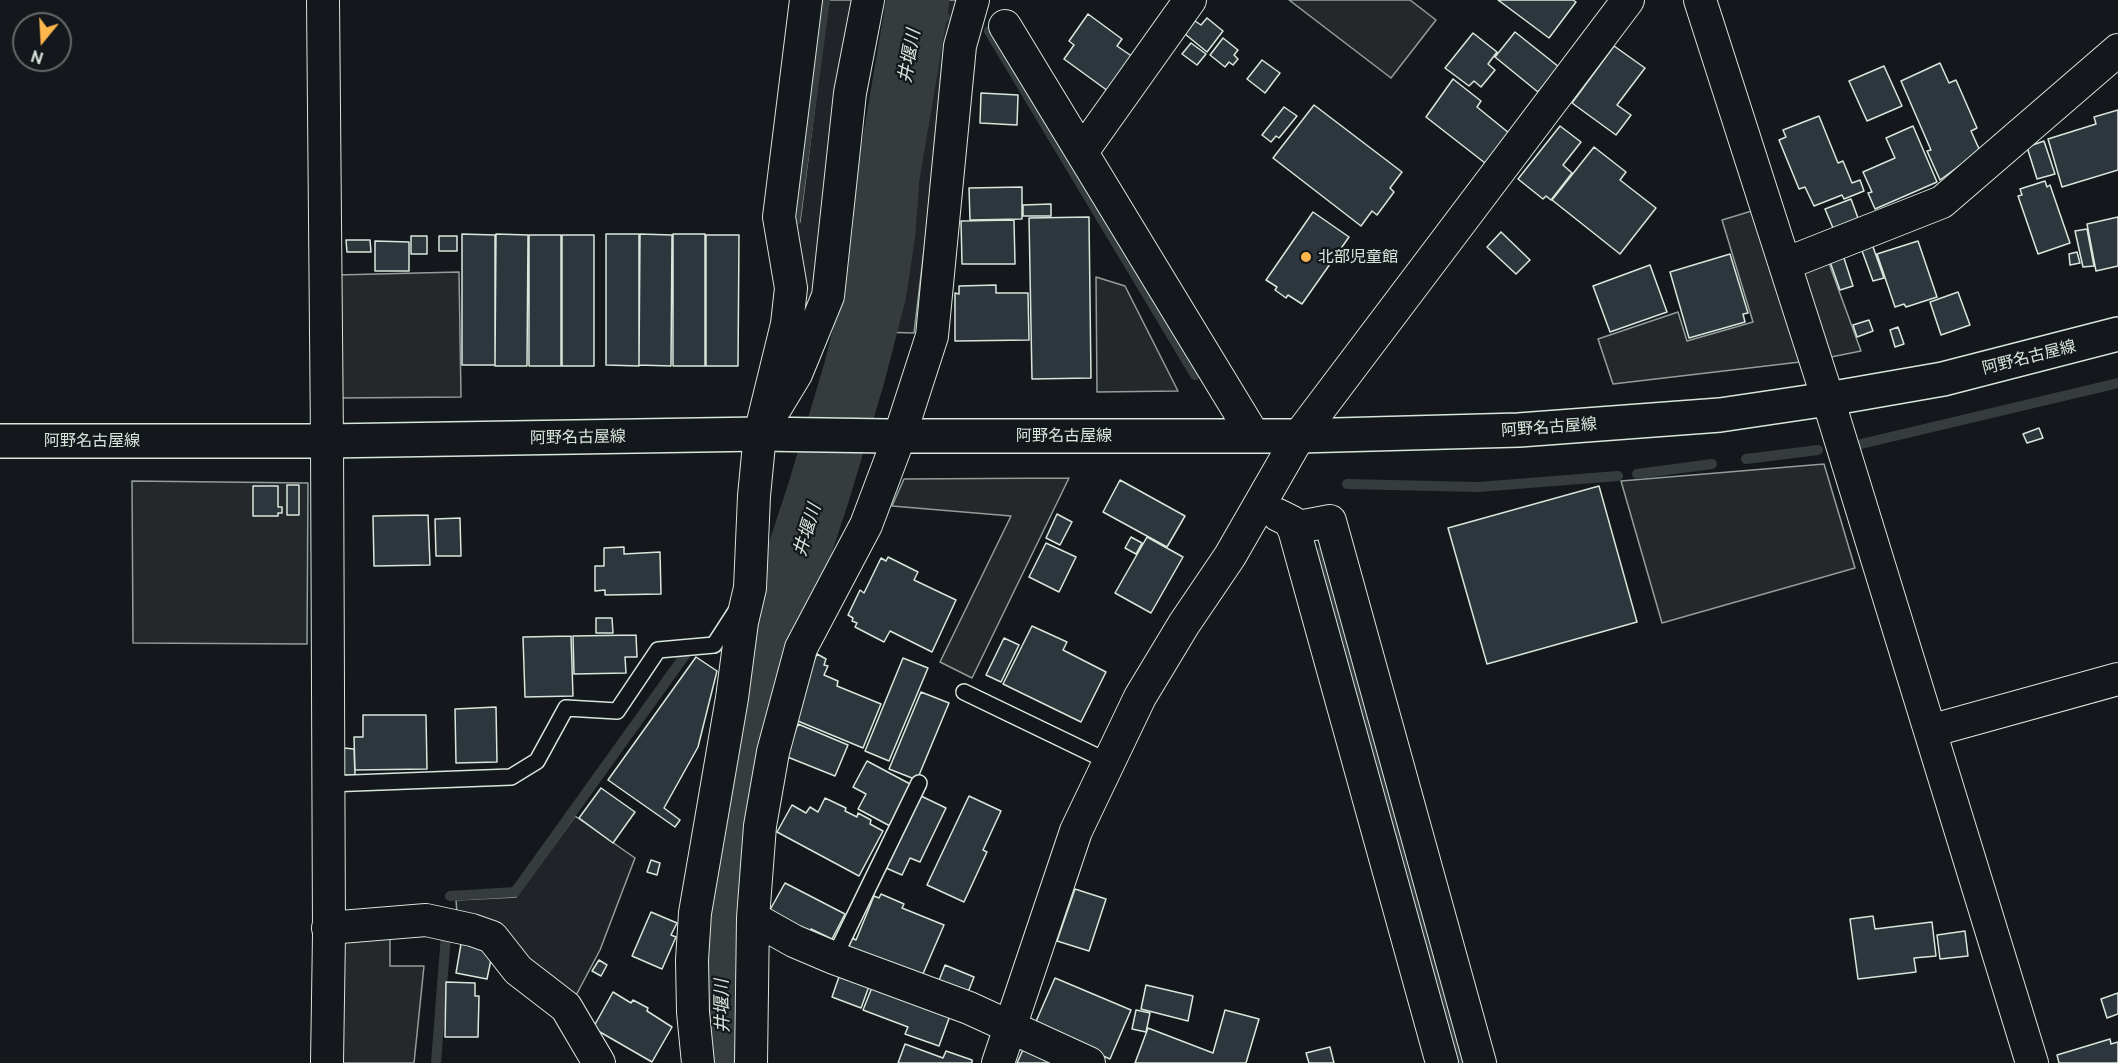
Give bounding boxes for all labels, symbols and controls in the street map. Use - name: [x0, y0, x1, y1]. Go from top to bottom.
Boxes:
- north arrow: [12, 12, 72, 72]
- water label: 井堰川: [894, 28, 924, 84]
- text: N: [29, 47, 46, 68]
- place label: 北部児童館: [1318, 247, 1398, 267]
- marker: 北部児童館: [1299, 250, 1313, 264]
- street label: 阿野名古屋線: [1980, 336, 2078, 378]
- street label: 阿野名古屋線: [1500, 414, 1598, 440]
- street label: 阿野名古屋線: [1016, 426, 1112, 446]
- street label: 阿野名古屋線: [530, 427, 626, 447]
- street label: 阿野名古屋線: [44, 431, 140, 451]
- water label: 井堰川: [789, 501, 825, 559]
- water label: 井堰川: [711, 979, 733, 1033]

